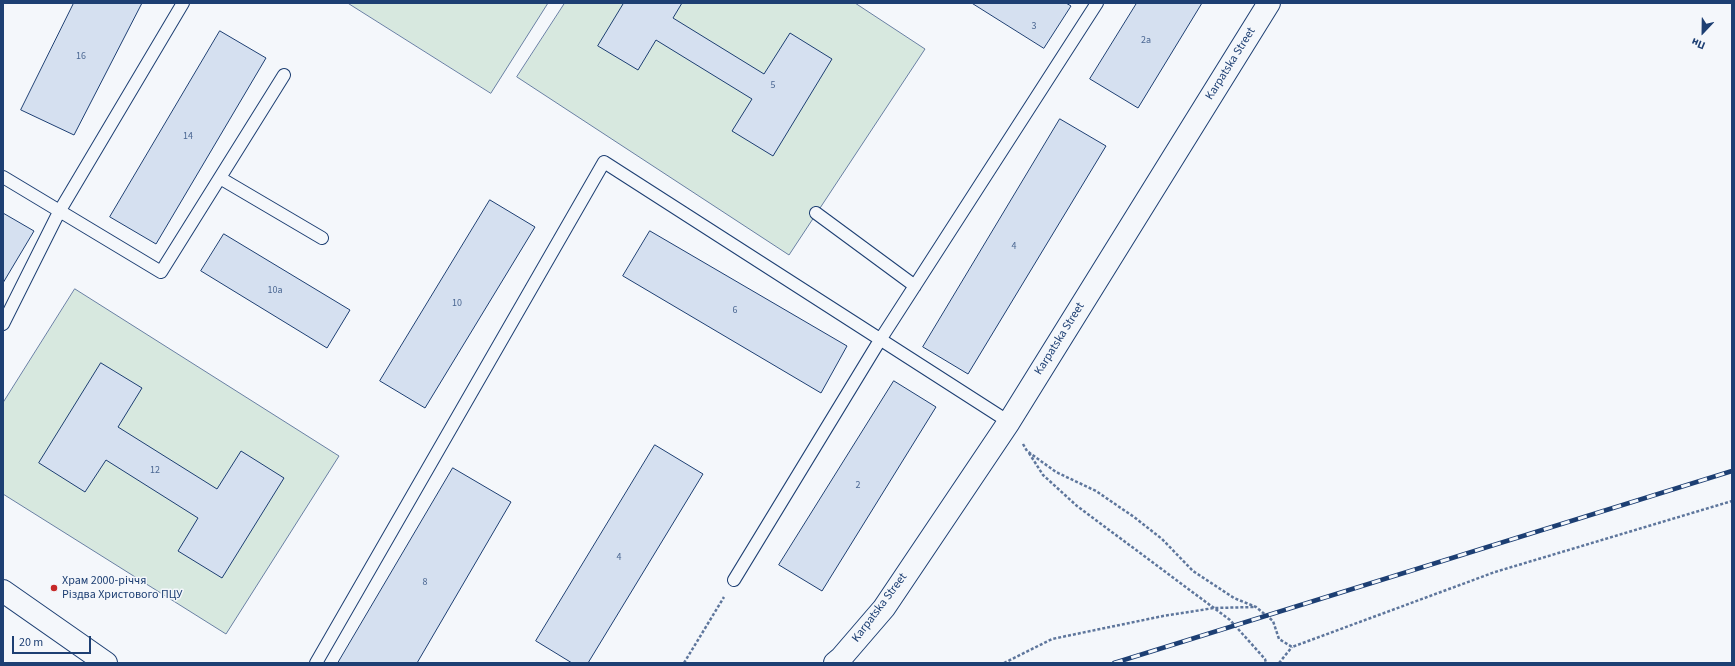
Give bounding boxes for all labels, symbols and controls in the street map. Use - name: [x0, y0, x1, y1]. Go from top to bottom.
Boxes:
- north arrow: [1683, 12, 1723, 52]
- house number: 3: [1032, 21, 1036, 33]
- street label: Karpatska Street: [1203, 25, 1259, 103]
- text: Пн: [1689, 34, 1707, 53]
- house number: 2а: [1141, 35, 1151, 47]
- house number: 16: [76, 51, 86, 63]
- house number: 5: [771, 80, 775, 92]
- house number: 14: [183, 131, 193, 143]
- house number: 4: [1012, 241, 1016, 253]
- house number: 10а: [268, 285, 282, 297]
- house number: 10: [452, 298, 462, 310]
- street label: Karpatska Street: [1032, 300, 1088, 378]
- house number: 6: [733, 305, 737, 317]
- house number: 12: [150, 465, 160, 477]
- house number: 2: [856, 480, 860, 492]
- house number: 4: [617, 552, 621, 564]
- street label: Karpatska Street: [849, 571, 911, 645]
- place label: Храм 2000-річчя Різдва Христового ПЦУ: [62, 574, 183, 602]
- house number: 8: [423, 577, 427, 589]
- marker: Храм 2000-річчя Різдва Христового ПЦУ: [49, 583, 59, 593]
- scale bar: [14, 628, 93, 654]
- text: 20 m: [19, 634, 43, 651]

